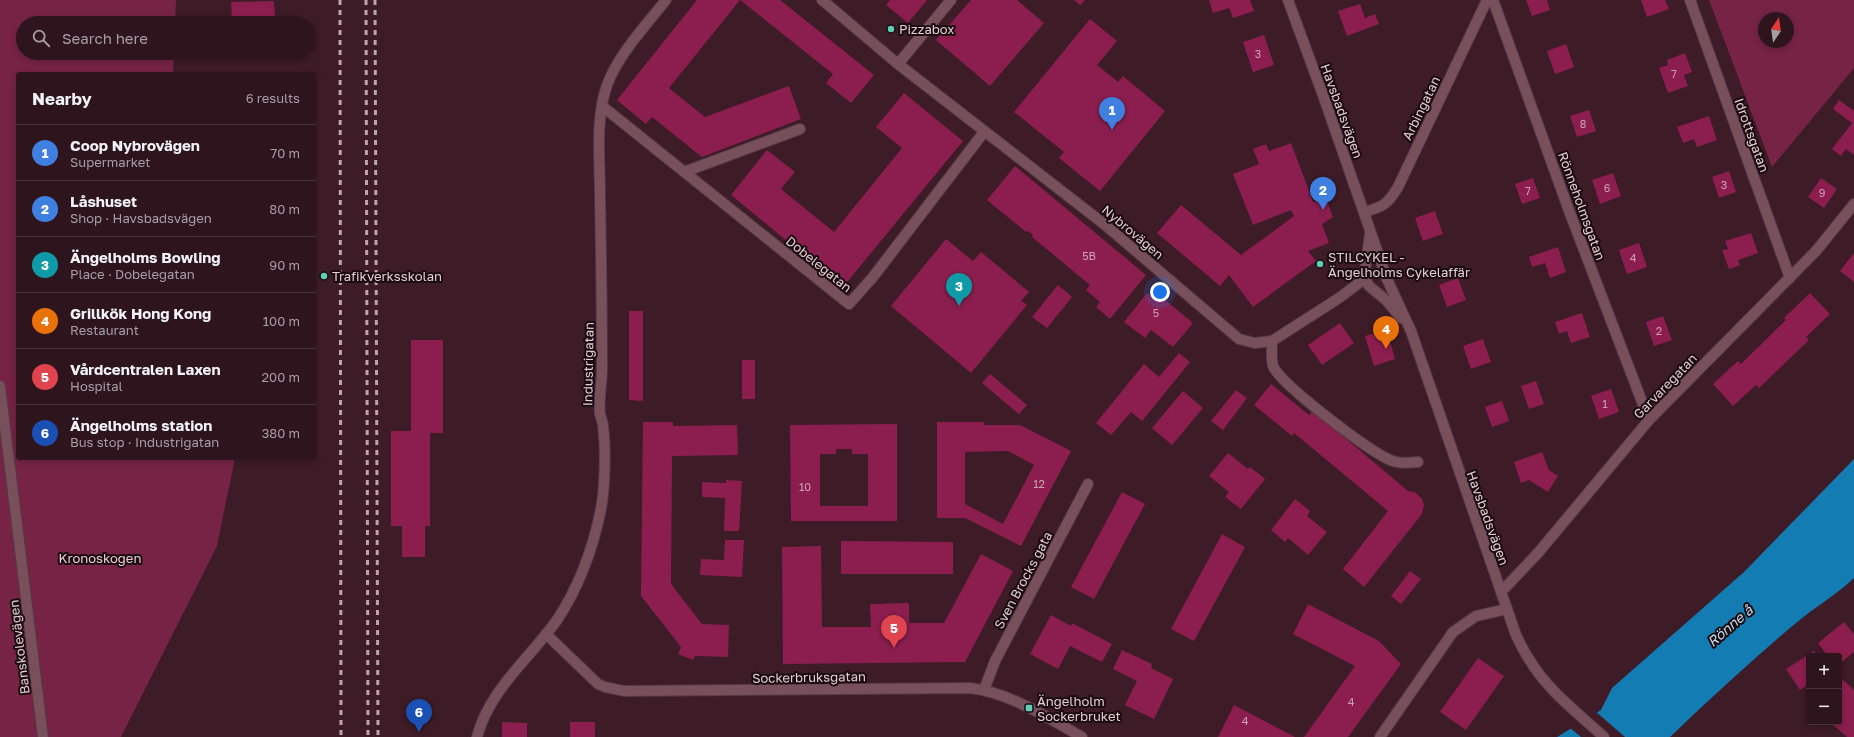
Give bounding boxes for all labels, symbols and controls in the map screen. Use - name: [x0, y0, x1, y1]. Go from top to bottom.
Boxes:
- north arrow: [1758, 12, 1794, 48]
- search box: [16, 16, 316, 60]
- place label: Pizzabox: [899, 21, 954, 37]
- marker: Pizzabox: [886, 24, 896, 34]
- icon: search: [30, 27, 52, 49]
- text: Search here: [62, 29, 148, 47]
- house number: 3: [1255, 47, 1261, 60]
- street label: Havsbadsvägen: [1318, 62, 1366, 160]
- house number: 7: [1671, 67, 1677, 80]
- street label: Arbingatan: [1399, 73, 1443, 143]
- text: Nearby: [32, 88, 92, 109]
- text: 6 results: [246, 90, 300, 106]
- street label: Idrottsgatan: [1731, 96, 1773, 174]
- pin: 1: [1099, 97, 1125, 130]
- house number: 8: [1580, 117, 1587, 130]
- text: Coop Nybrovägen: [70, 136, 200, 154]
- text: 1: [42, 145, 48, 161]
- text: 70 m: [270, 145, 300, 161]
- street label: Rönneholmsgatan: [1555, 150, 1609, 262]
- text: Supermarket: [70, 154, 151, 170]
- pin: 2: [1310, 177, 1336, 210]
- house number: 3: [1721, 178, 1727, 191]
- house number: 6: [1604, 181, 1611, 194]
- house number: 7: [1525, 184, 1531, 197]
- house number: 9: [1819, 186, 1825, 199]
- text: Låshuset: [70, 192, 137, 210]
- text: 2: [41, 201, 49, 217]
- text: 80 m: [269, 201, 300, 217]
- street label: Nybrovägen: [1099, 202, 1167, 262]
- text: Shop · Havsbadsvägen: [70, 210, 212, 226]
- street label: Dobelegatan: [783, 233, 855, 295]
- text: Ängelholms Bowling: [70, 248, 221, 266]
- house number: 5B: [1082, 249, 1096, 262]
- place label: STILCYKEL - Ängelholms Cykelaffär: [1328, 249, 1470, 280]
- house number: 4: [1630, 251, 1637, 264]
- text: 3: [41, 257, 49, 273]
- text: 90 m: [269, 257, 300, 273]
- marker: STILCYKEL - Ängelholms Cykelaffär: [1315, 259, 1325, 269]
- text: Place · Dobelegatan: [70, 266, 195, 282]
- place label: Trafikverksskolan: [332, 268, 442, 284]
- marker: Trafikverksskolan: [319, 271, 329, 281]
- pin: 3: [946, 273, 972, 306]
- your location: [1150, 282, 1170, 302]
- text: Grillkök Hong Kong: [70, 304, 211, 322]
- house number: 5: [1153, 306, 1159, 319]
- text: 4: [41, 313, 49, 329]
- text: 100 m: [263, 313, 300, 329]
- pin: 4: [1373, 316, 1399, 349]
- text: Restaurant: [70, 322, 139, 338]
- street label: Industrigatan: [579, 322, 597, 406]
- house number: 2: [1656, 324, 1662, 337]
- street label: Garvaregatan: [1630, 350, 1700, 422]
- text: Vårdcentralen Laxen: [70, 360, 220, 378]
- text: 5: [41, 369, 49, 385]
- text: 200 m: [262, 369, 300, 385]
- text: Hospital: [70, 378, 123, 394]
- house number: 1: [1602, 397, 1608, 410]
- text: Ängelholms station: [70, 416, 212, 434]
- text: 6: [41, 425, 49, 441]
- text: 380 m: [262, 425, 300, 441]
- text: Bus stop · Industrigatan: [70, 434, 219, 450]
- street label: Havsbadsvägen: [1464, 469, 1512, 567]
- house number: 12: [1033, 477, 1045, 490]
- house number: 10: [799, 480, 811, 493]
- street label: Sven Brocks gata: [991, 529, 1055, 631]
- park label: Kronoskogen: [59, 550, 141, 566]
- street label: Banskolevägen: [5, 599, 33, 695]
- water label: Rönne å: [1704, 601, 1757, 650]
- pin: 5: [881, 615, 907, 648]
- map controls: [1806, 653, 1842, 725]
- button: +: [1806, 653, 1842, 689]
- street label: Sockerbruksgatan: [752, 668, 866, 686]
- button: −: [1806, 689, 1842, 725]
- place label: Ängelholm Sockerbruket: [1037, 693, 1121, 724]
- house number: 4: [1348, 695, 1355, 708]
- pin: 6: [406, 699, 432, 732]
- marker: Ängelholm Sockerbruket: [1024, 703, 1034, 713]
- house number: 4: [1242, 714, 1249, 727]

